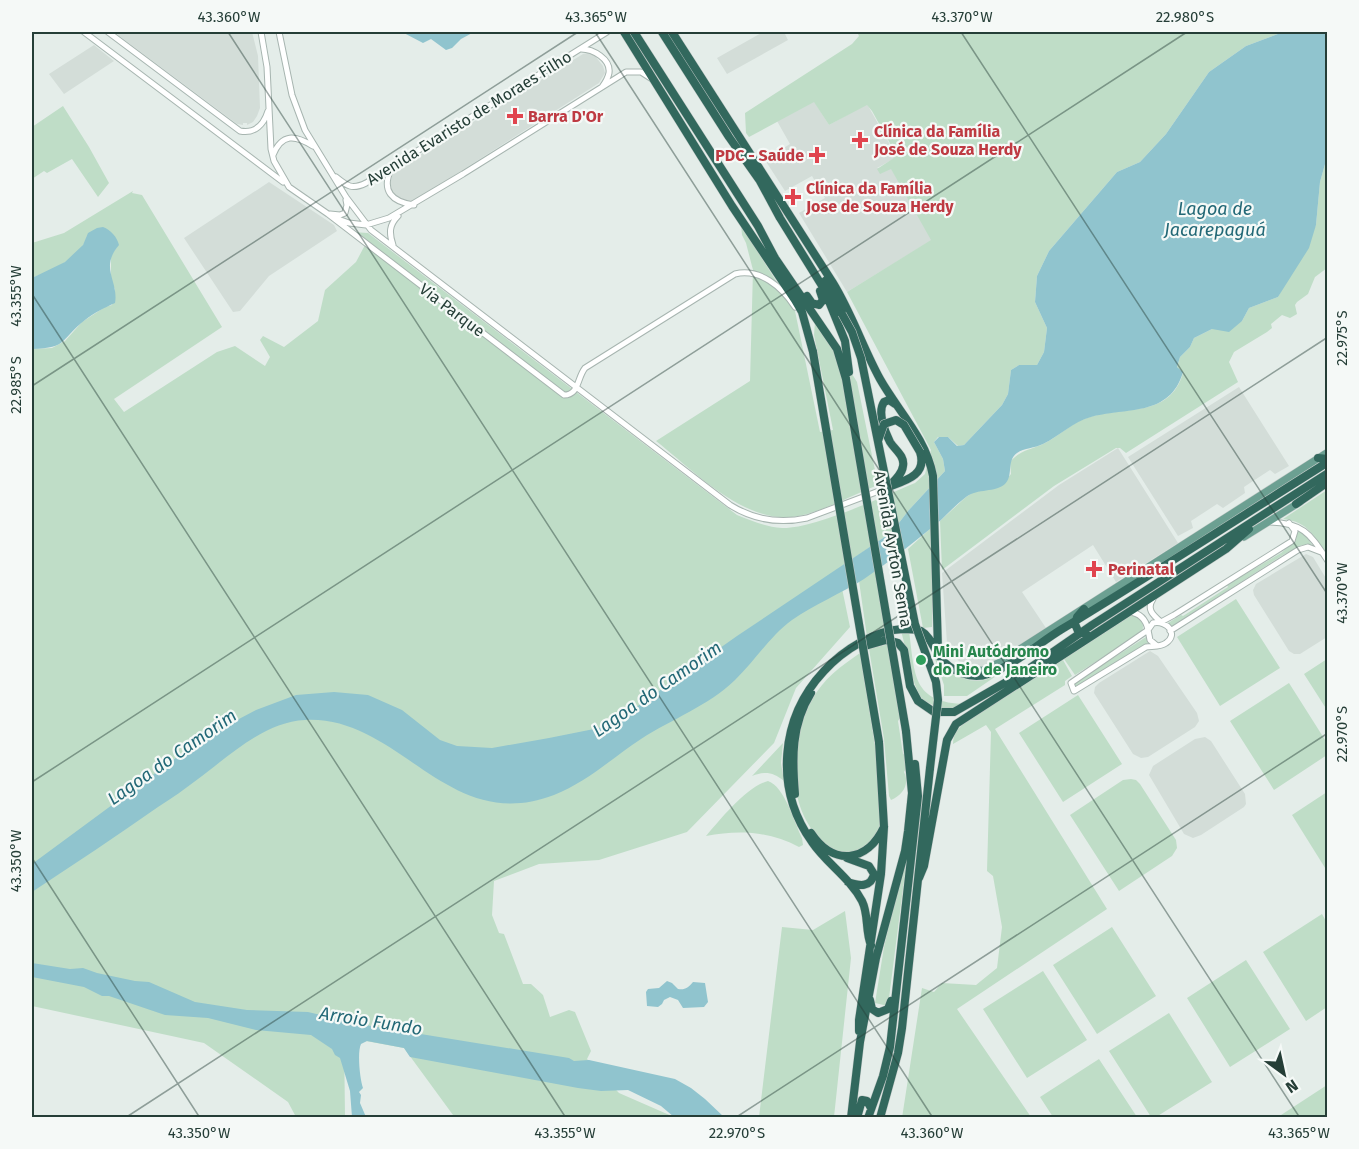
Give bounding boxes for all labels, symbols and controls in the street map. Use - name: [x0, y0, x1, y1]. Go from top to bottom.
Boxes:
- text: 43.360°W: [197, 8, 261, 26]
- text: 43.365°W: [565, 8, 628, 26]
- text: 43.370°W: [931, 8, 993, 26]
- text: 22.980°S: [1156, 8, 1214, 26]
- street label: Avenida Evaristo de Moraes Filho: [363, 47, 575, 189]
- marker: Barra D'Or: [506, 107, 524, 125]
- place label: Barra D'Or: [528, 107, 604, 126]
- place label: Clínica da Família José de Souza Herdy: [873, 122, 1022, 159]
- marker: Clínica da Família José de Souza Herdy: [851, 131, 869, 149]
- place label: PDC - Saúde: [715, 146, 804, 165]
- marker: PDC - Saúde: [808, 146, 826, 164]
- place label: Clínica da Família Jose de Souza Herdy: [805, 179, 954, 216]
- marker: Clínica da Família Jose de Souza Herdy: [784, 188, 802, 206]
- water label: Lagoa de Jacarepaguá: [1163, 198, 1266, 241]
- text: 43.355°W: [7, 265, 25, 327]
- street label: Via Parque: [416, 279, 488, 341]
- text: 22.975°S: [1333, 310, 1351, 366]
- text: 22.985°S: [7, 356, 25, 414]
- street label: Avenida Ayrton Senna: [870, 469, 916, 629]
- marker: Perinatal: [1085, 560, 1103, 578]
- place label: Perinatal: [1108, 560, 1174, 579]
- text: 43.370°W: [1333, 562, 1351, 624]
- water label: Lagoa do Camorim: [588, 636, 726, 742]
- place label: Mini Autódromo do Rio de Janeiro: [933, 642, 1057, 679]
- marker: Mini Autódromo do Rio de Janeiro: [914, 653, 928, 667]
- water label: Lagoa do Camorim: [103, 704, 241, 810]
- text: 22.970°S: [1333, 706, 1351, 762]
- text: 43.350°W: [7, 829, 25, 892]
- water label: Arroio Fundo: [317, 1002, 424, 1040]
- north arrow: [1254, 1044, 1314, 1104]
- text: N: [1282, 1075, 1302, 1097]
- text: 43.350°W: [168, 1124, 231, 1142]
- text: 43.355°W: [534, 1124, 596, 1142]
- text: 22.970°S: [709, 1124, 765, 1142]
- text: 43.360°W: [900, 1124, 964, 1142]
- text: 43.365°W: [1268, 1124, 1331, 1142]

